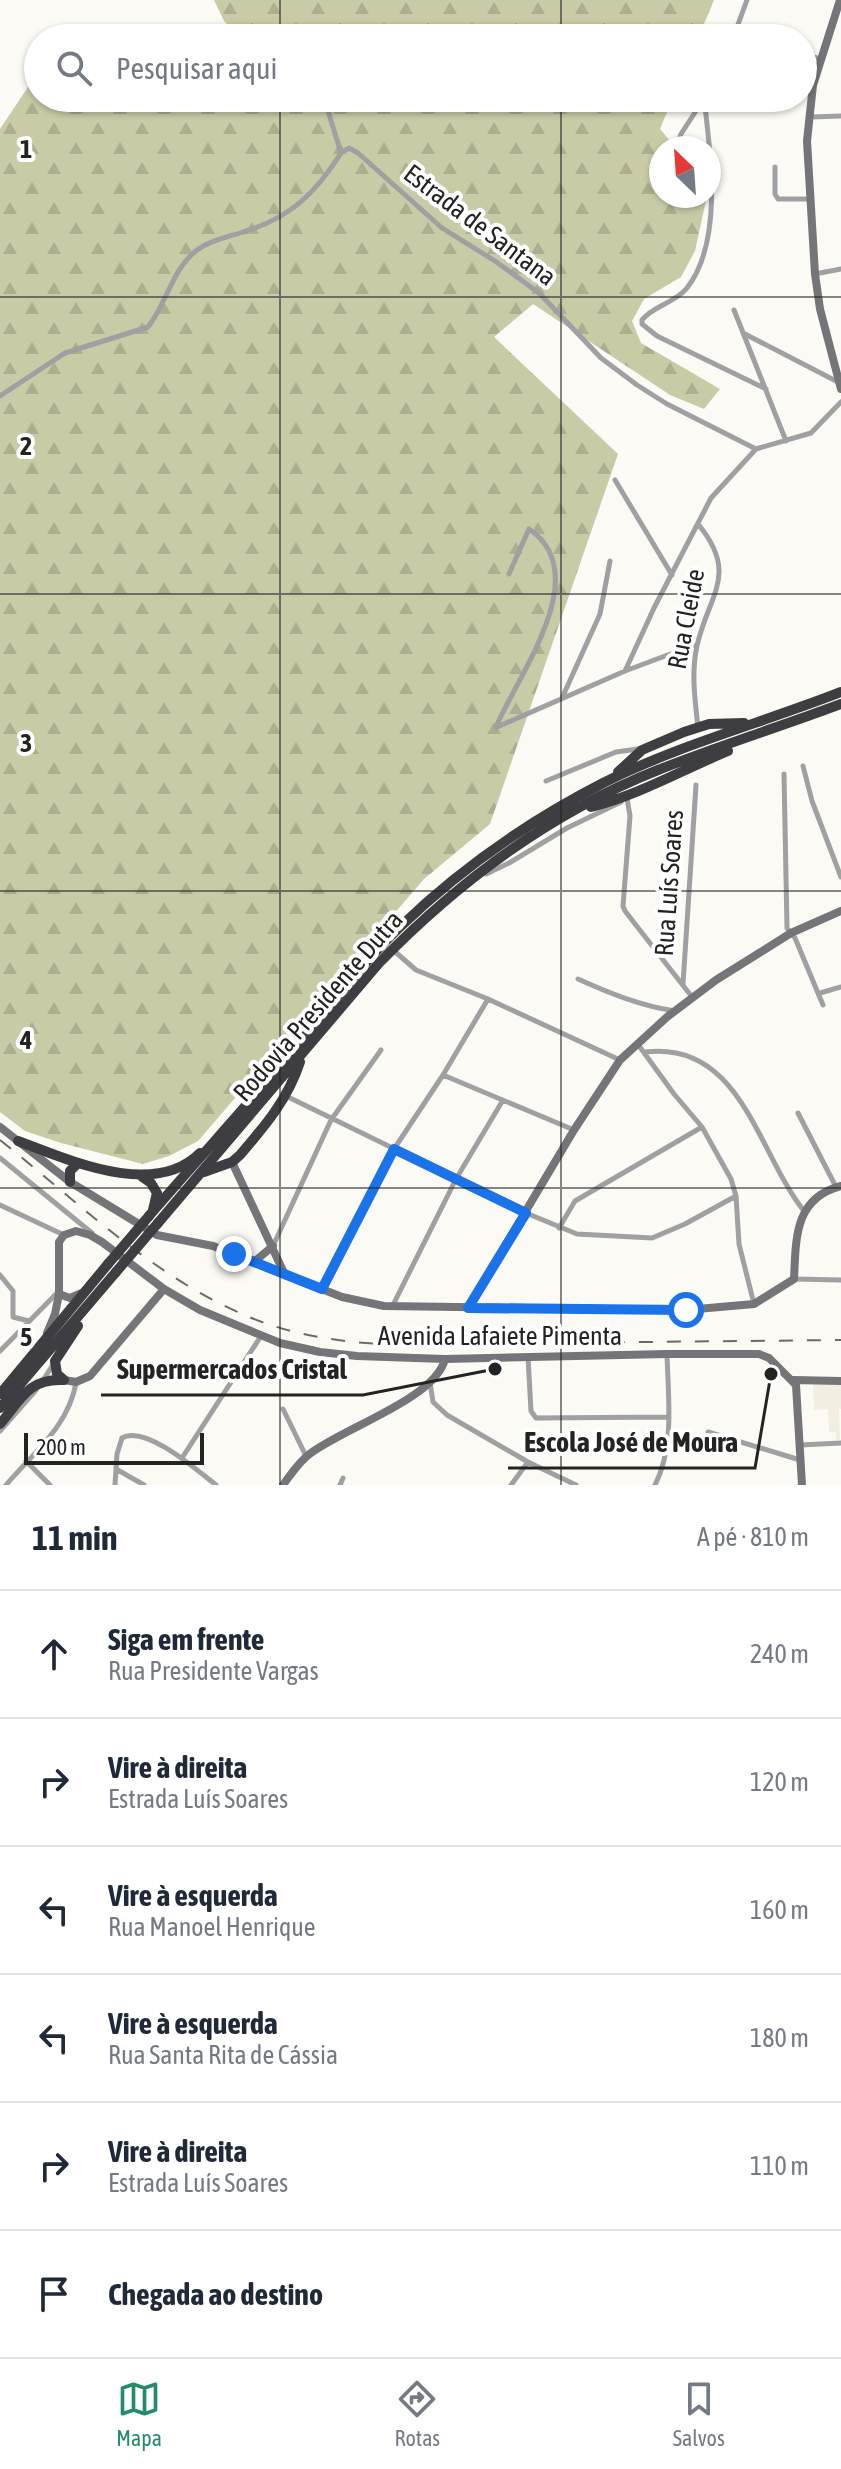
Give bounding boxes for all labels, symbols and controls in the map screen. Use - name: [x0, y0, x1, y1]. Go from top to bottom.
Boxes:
- search box: [24, 24, 817, 112]
- icon: search: [52, 46, 96, 90]
- text: Pesquisar aqui: [116, 51, 277, 85]
- text: 1: [20, 134, 32, 164]
- north arrow: [649, 136, 721, 208]
- street label: Estrada de Santana: [398, 158, 562, 292]
- text: 2: [20, 431, 32, 461]
- street label: Rua Cleide: [662, 566, 710, 672]
- text: 3: [20, 728, 32, 758]
- street label: Rua Luís Soares: [649, 809, 689, 957]
- street label: Rodovia Presidente Dutra: [227, 905, 409, 1107]
- text: 4: [19, 1025, 32, 1055]
- route end: [216, 1236, 252, 1272]
- route start: [668, 1292, 704, 1328]
- street label: Avenida Lafaiete Pimenta: [378, 1321, 622, 1351]
- text: 5: [20, 1322, 32, 1352]
- callout: Supermercados Cristal: [101, 1343, 363, 1395]
- text: Supermercados Cristal: [117, 1353, 348, 1385]
- callout: Escola José de Moura: [508, 1416, 755, 1468]
- text: Escola José de Moura: [524, 1426, 738, 1458]
- scale bar: [24, 1429, 204, 1465]
- text: 200 m: [36, 1434, 86, 1460]
- text: 11 min: [32, 1518, 117, 1557]
- text: A pé · 810 m: [697, 1522, 809, 1552]
- text: Siga em frente: [108, 1622, 264, 1656]
- icon: ahead: [32, 1632, 76, 1676]
- text: 240 m: [750, 1639, 809, 1669]
- text: Rua Presidente Vargas: [108, 1656, 319, 1686]
- text: Vire à direita: [108, 1750, 247, 1784]
- icon: right: [32, 1760, 76, 1804]
- text: 120 m: [750, 1767, 809, 1797]
- text: Estrada Luís Soares: [108, 1784, 288, 1814]
- text: Vire à esquerda: [108, 1878, 278, 1912]
- icon: left: [32, 1888, 76, 1932]
- text: 160 m: [750, 1895, 809, 1925]
- text: Rua Manoel Henrique: [108, 1912, 316, 1942]
- text: Vire à esquerda: [108, 2006, 278, 2040]
- icon: left: [32, 2016, 76, 2060]
- text: 180 m: [750, 2023, 809, 2053]
- text: Rua Santa Rita de Cássia: [108, 2040, 338, 2070]
- text: Vire à direita: [108, 2134, 247, 2168]
- icon: right: [32, 2144, 76, 2188]
- text: 110 m: [750, 2151, 809, 2181]
- text: Estrada Luís Soares: [108, 2168, 288, 2198]
- icon: arrive: [32, 2272, 76, 2316]
- text: Chegada ao destino: [108, 2277, 323, 2311]
- tab: Mapa: [116, 2377, 162, 2451]
- tab: Rotas: [394, 2377, 440, 2451]
- tab: Salvos: [673, 2377, 725, 2451]

